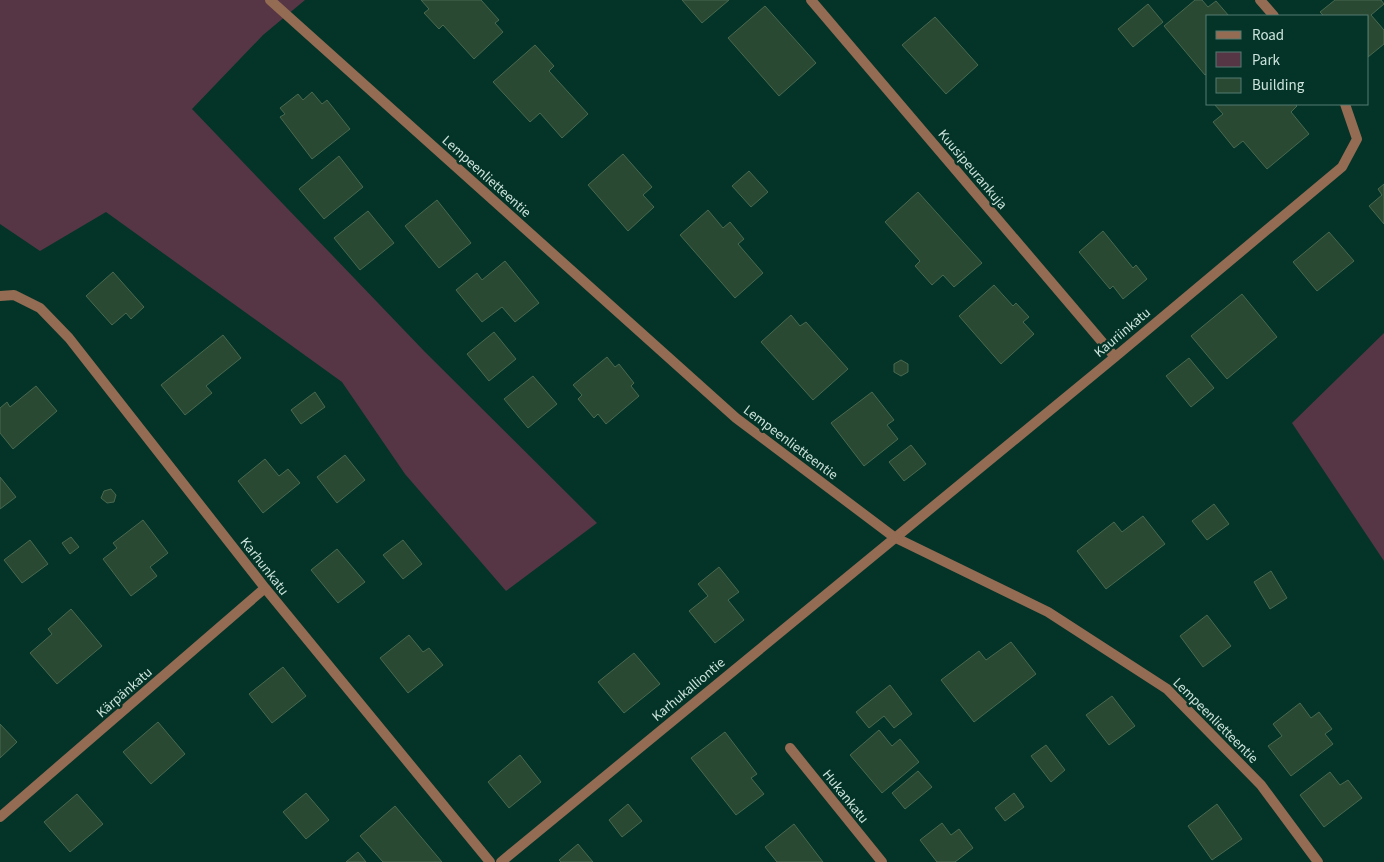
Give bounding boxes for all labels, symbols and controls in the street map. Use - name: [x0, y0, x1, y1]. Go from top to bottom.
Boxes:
- legend: [1206, 15, 1369, 105]
- text: Road: [1252, 25, 1284, 46]
- text: Park: [1252, 50, 1281, 71]
- text: Building: [1252, 75, 1305, 96]
- street label: Kuusipeurankuja: [933, 125, 1012, 214]
- street label: Lempeenlietteentie: [437, 131, 535, 222]
- street label: Kauriinkatu: [1090, 303, 1155, 362]
- street label: Lempeenlietteentie: [739, 401, 842, 485]
- street label: Karhunkatu: [235, 533, 293, 600]
- street label: Karhukalliontie: [648, 653, 730, 726]
- street label: Kärpänkatu: [92, 663, 157, 723]
- street label: Lempeenlietteentie: [1168, 673, 1263, 768]
- street label: Hukankatu: [817, 765, 873, 828]

